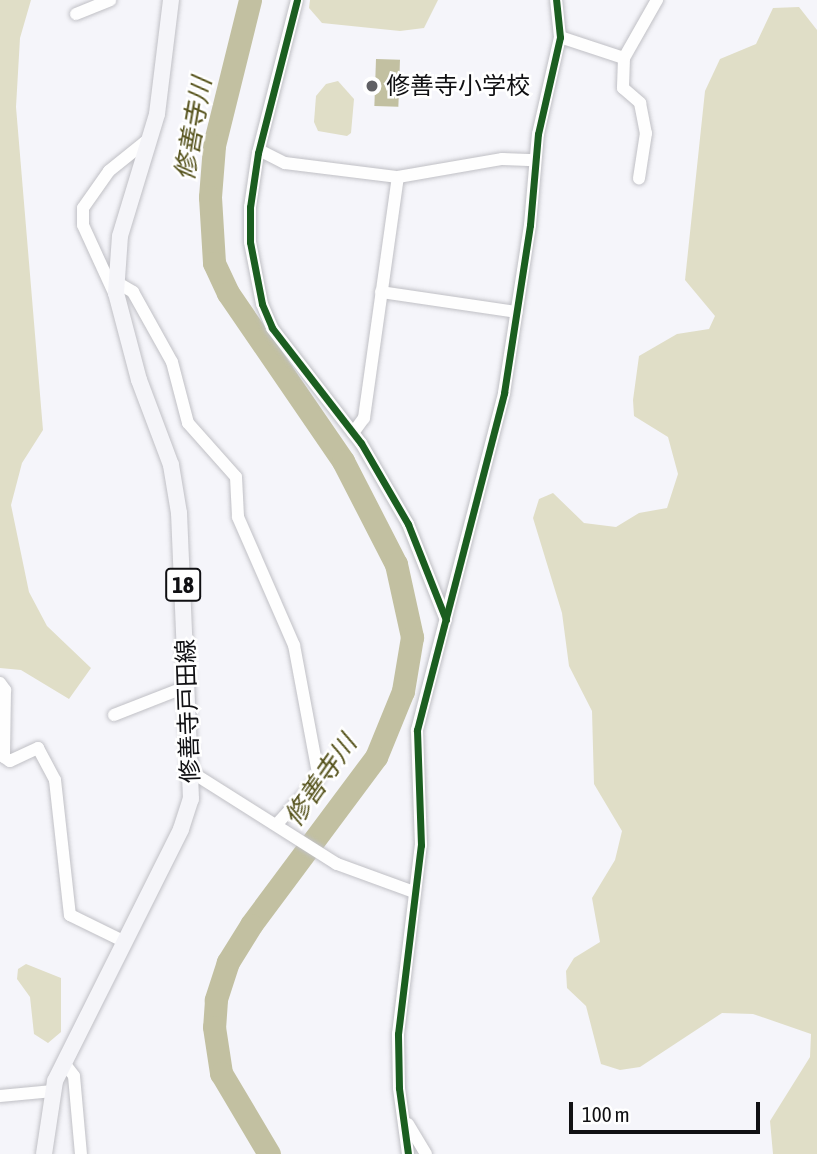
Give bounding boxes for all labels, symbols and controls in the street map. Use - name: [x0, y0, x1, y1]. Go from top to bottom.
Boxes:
- place label: 修善寺小学校: [386, 72, 530, 100]
- water label: 修善寺川: [170, 75, 218, 183]
- marker: 修善寺小学校: [364, 78, 380, 94]
- road number: 18: [164, 566, 202, 604]
- street label: 修善寺戸田線: [171, 639, 205, 783]
- water label: 修善寺川: [278, 729, 364, 833]
- scale bar: [572, 1088, 763, 1132]
- text: 100 m: [582, 1102, 630, 1126]

